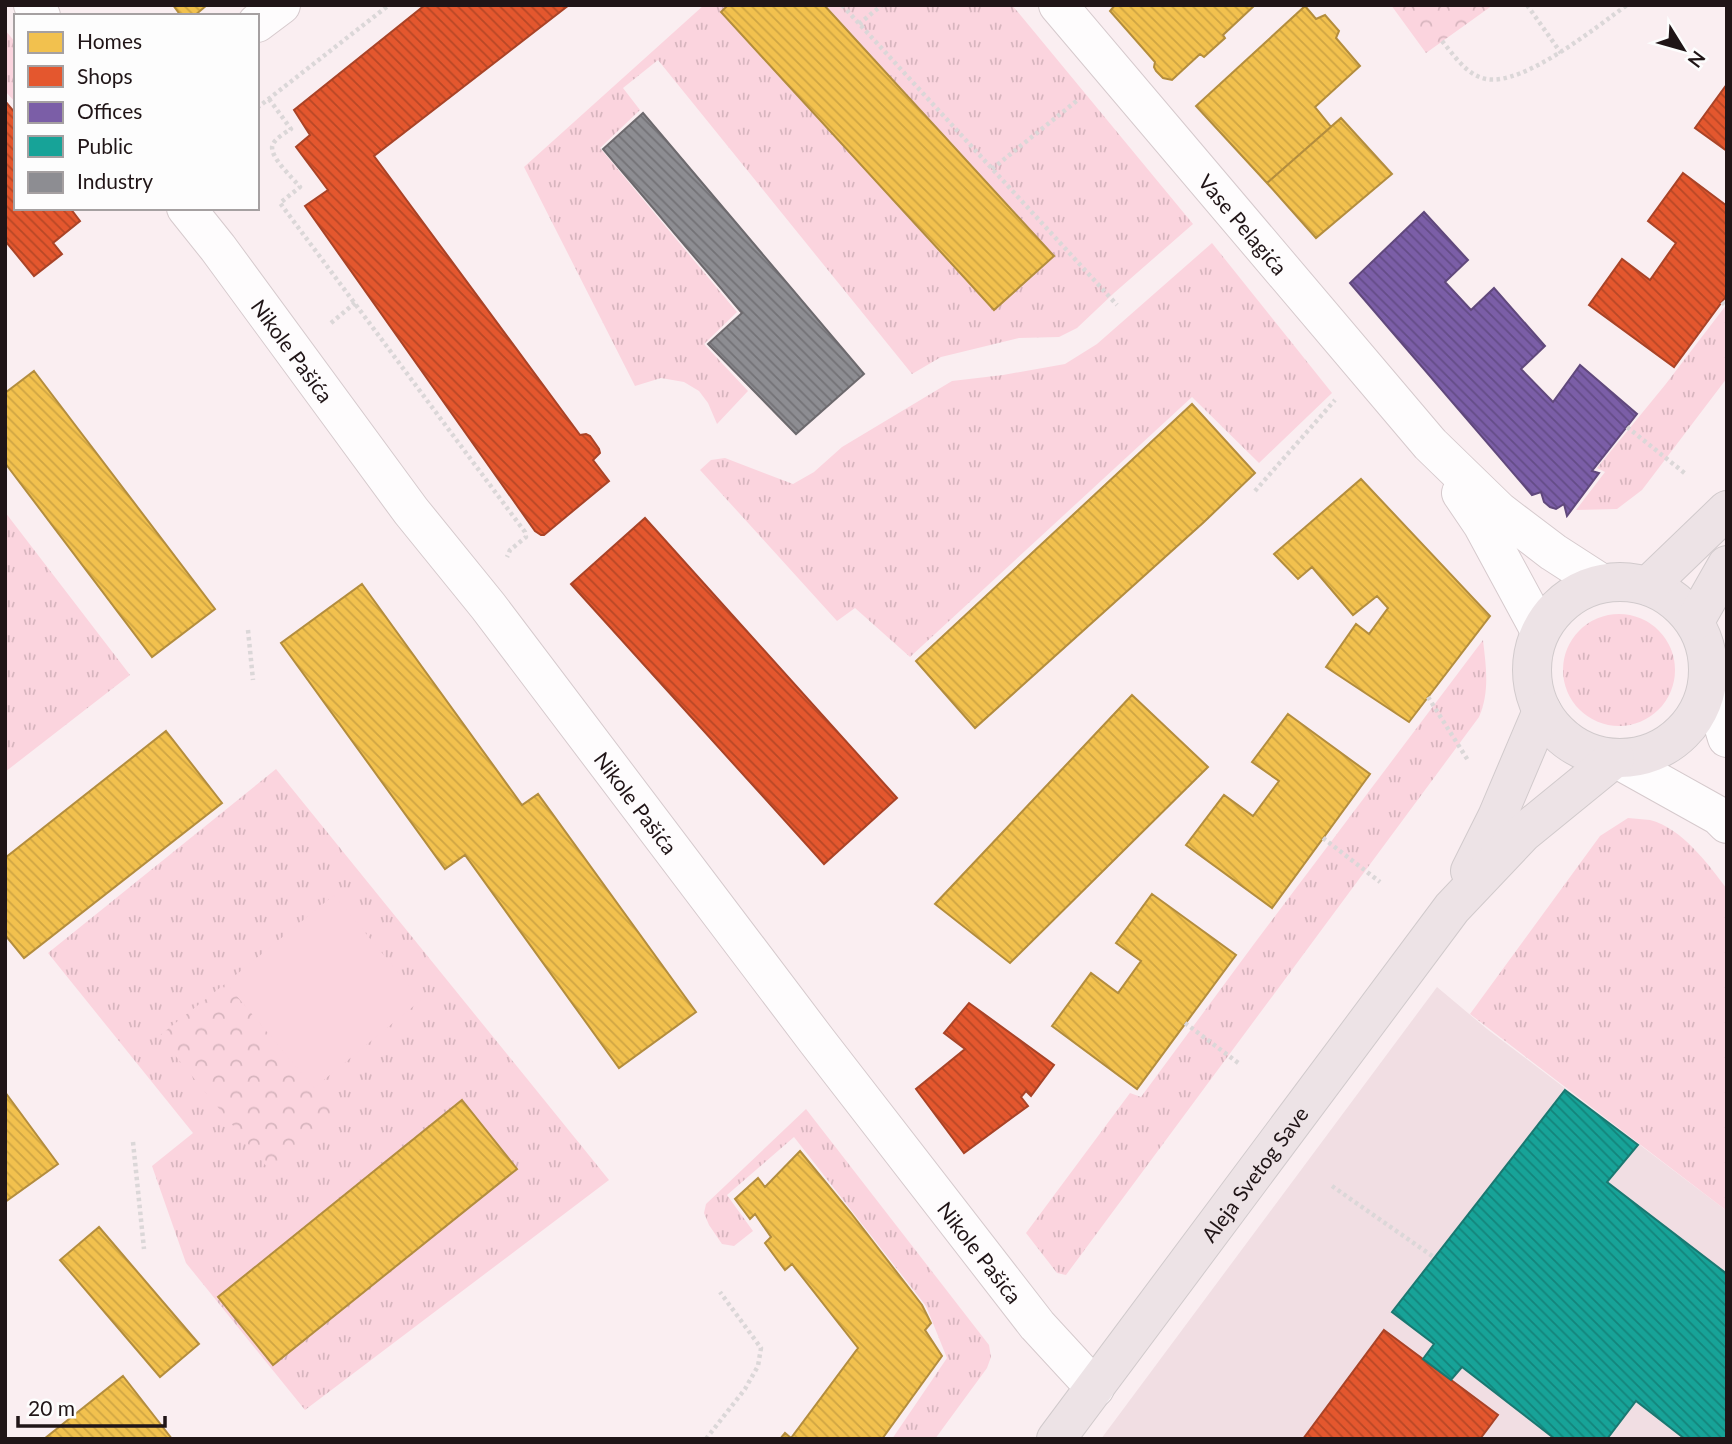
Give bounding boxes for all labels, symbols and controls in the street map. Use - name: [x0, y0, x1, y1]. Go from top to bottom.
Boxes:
- legend: [14, 14, 259, 210]
- north arrow: [1648, 14, 1718, 84]
- text: Homes: [77, 28, 142, 53]
- text: N: [1683, 47, 1711, 72]
- text: Shops: [77, 63, 133, 88]
- text: Offices: [77, 98, 142, 123]
- text: Public: [77, 133, 133, 158]
- text: Industry: [77, 168, 153, 193]
- street label: Vase Pelagića: [1194, 169, 1293, 279]
- street label: Nikole Pašića: [247, 294, 339, 407]
- street label: Nikole Pašića: [590, 746, 683, 858]
- street label: Aleja Svetog Save: [1195, 1101, 1312, 1246]
- street label: Nikole Pašića: [933, 1196, 1028, 1308]
- scale bar: [18, 1384, 164, 1428]
- text: 20 m: [28, 1395, 75, 1420]

